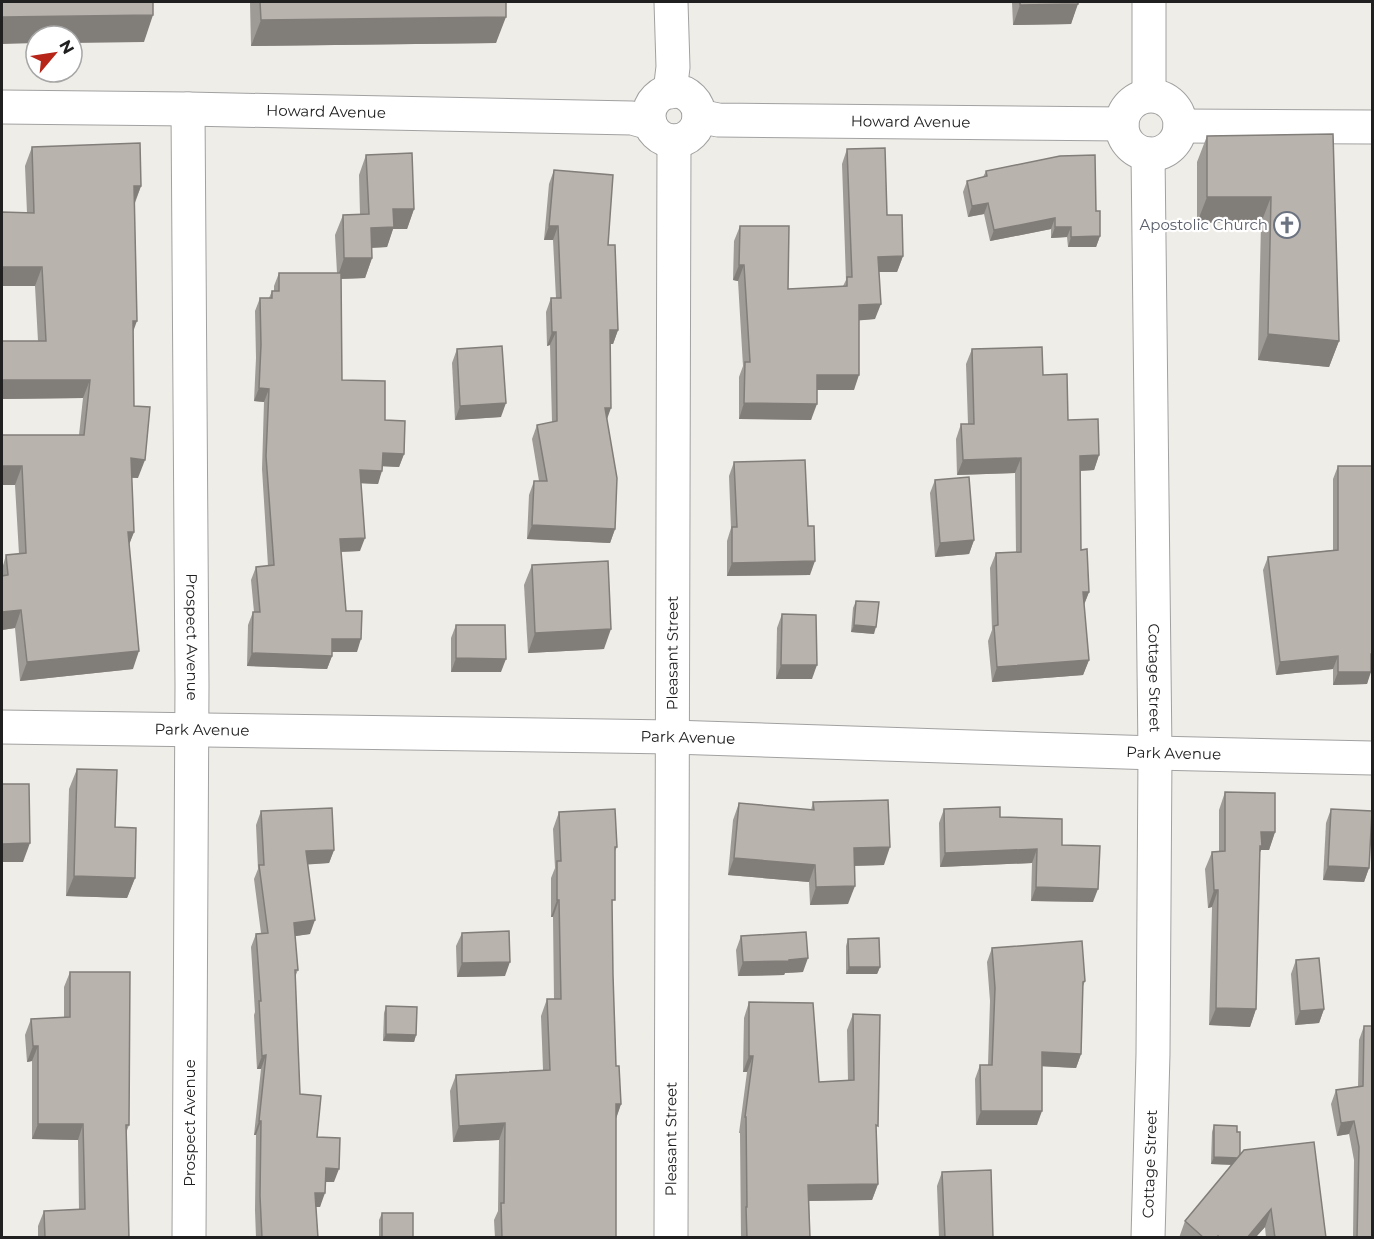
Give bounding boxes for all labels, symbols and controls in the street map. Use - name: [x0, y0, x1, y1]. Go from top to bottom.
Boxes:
- north arrow: [24, 24, 84, 84]
- text: N: [55, 37, 78, 57]
- street label: Howard Avenue: [266, 101, 386, 122]
- street label: Howard Avenue: [851, 111, 971, 131]
- church icon: Apostolic Church: [1272, 210, 1302, 240]
- place label: Apostolic Church: [1140, 215, 1268, 234]
- street label: Prospect Avenue: [182, 573, 202, 701]
- street label: Pleasant Street: [662, 596, 682, 710]
- street label: Cottage Street: [1144, 623, 1165, 733]
- street label: Park Avenue: [154, 719, 250, 740]
- street label: Park Avenue: [640, 727, 736, 748]
- street label: Park Avenue: [1126, 742, 1221, 764]
- street label: Prospect Avenue: [180, 1059, 199, 1187]
- street label: Pleasant Street: [661, 1082, 680, 1196]
- street label: Cottage Street: [1138, 1109, 1161, 1219]

